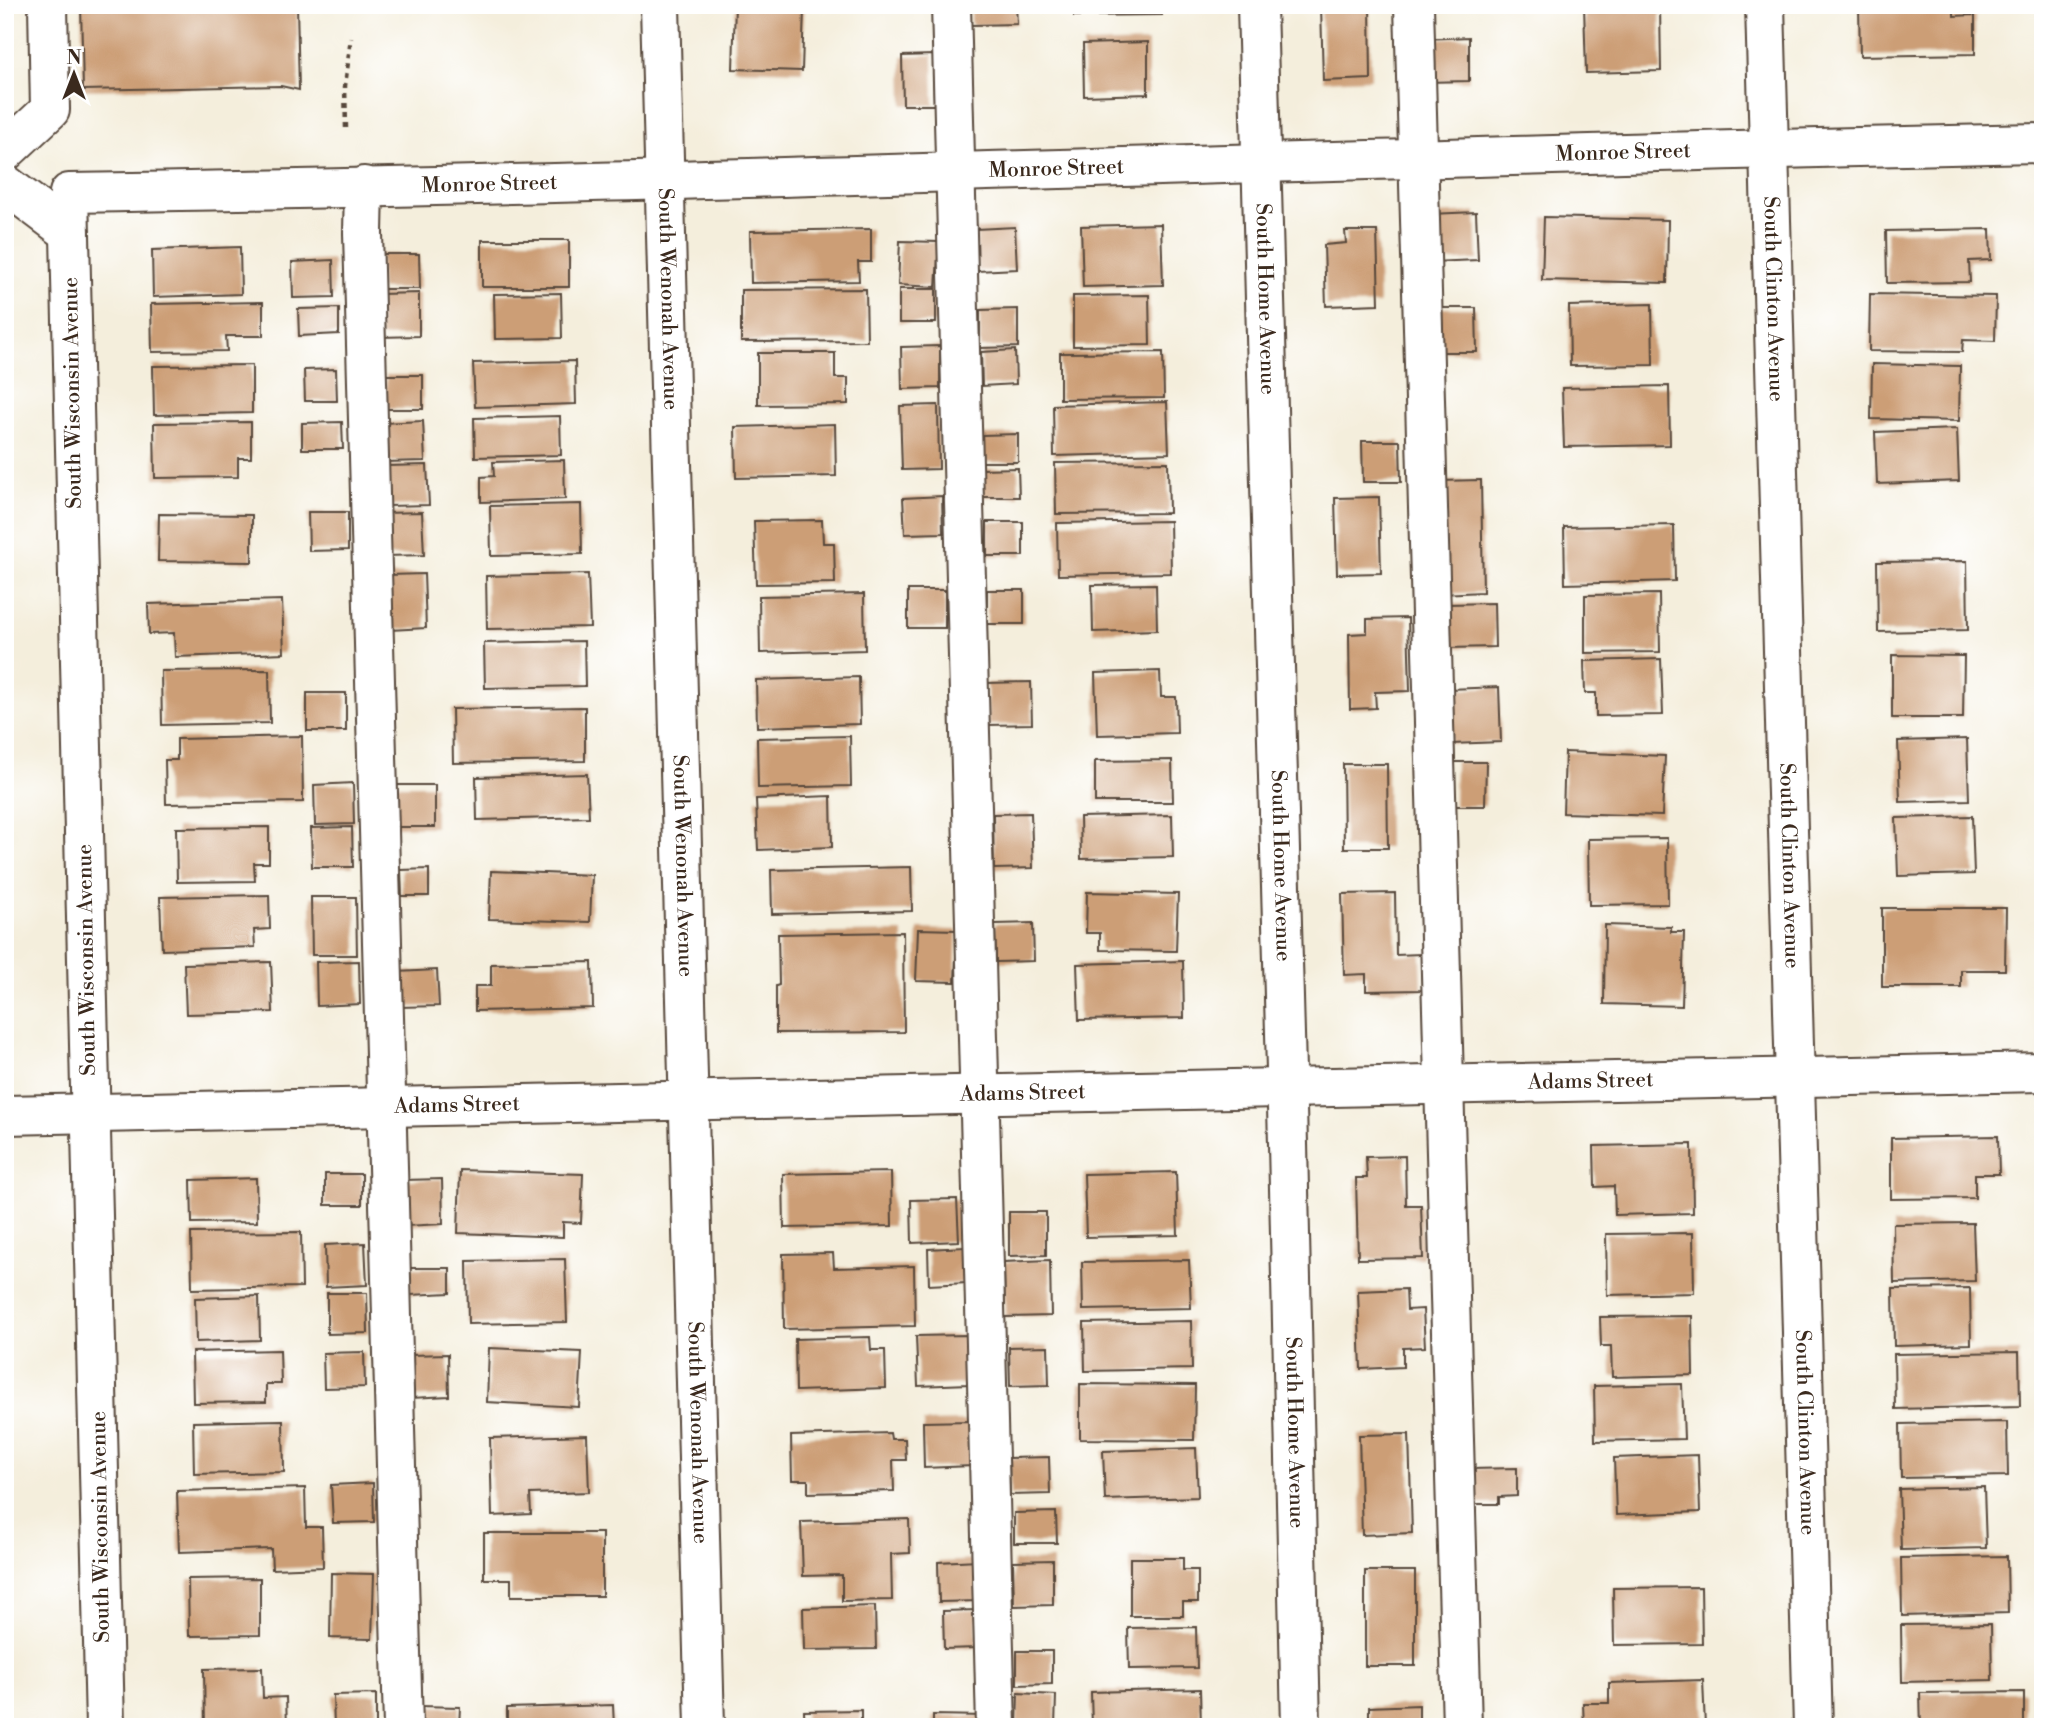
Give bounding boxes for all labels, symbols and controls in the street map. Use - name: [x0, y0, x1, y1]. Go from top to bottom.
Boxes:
- north arrow: [38, 38, 108, 108]
- text: N: [66, 46, 82, 70]
- street label: Monroe Street: [1555, 138, 1692, 168]
- street label: Monroe Street: [988, 154, 1125, 184]
- street label: Monroe Street: [421, 170, 558, 199]
- street label: South Wenonah Avenue: [652, 187, 684, 410]
- street label: South Clinton Avenue: [1757, 196, 1789, 402]
- street label: South Home Avenue: [1249, 203, 1281, 395]
- street label: South Wisconsin Avenue: [58, 277, 88, 509]
- street label: South Wenonah Avenue: [667, 754, 698, 977]
- street label: South Clinton Avenue: [1773, 763, 1805, 969]
- street label: South Home Avenue: [1265, 770, 1296, 962]
- street label: South Wisconsin Avenue: [72, 844, 102, 1076]
- street label: Adams Street: [1527, 1067, 1654, 1096]
- street label: Adams Street: [959, 1079, 1086, 1108]
- street label: Adams Street: [393, 1091, 521, 1120]
- street label: South Wenonah Avenue: [681, 1321, 713, 1544]
- street label: South Clinton Avenue: [1789, 1329, 1821, 1536]
- street label: South Home Avenue: [1279, 1336, 1310, 1529]
- street label: South Wisconsin Avenue: [86, 1411, 116, 1643]

